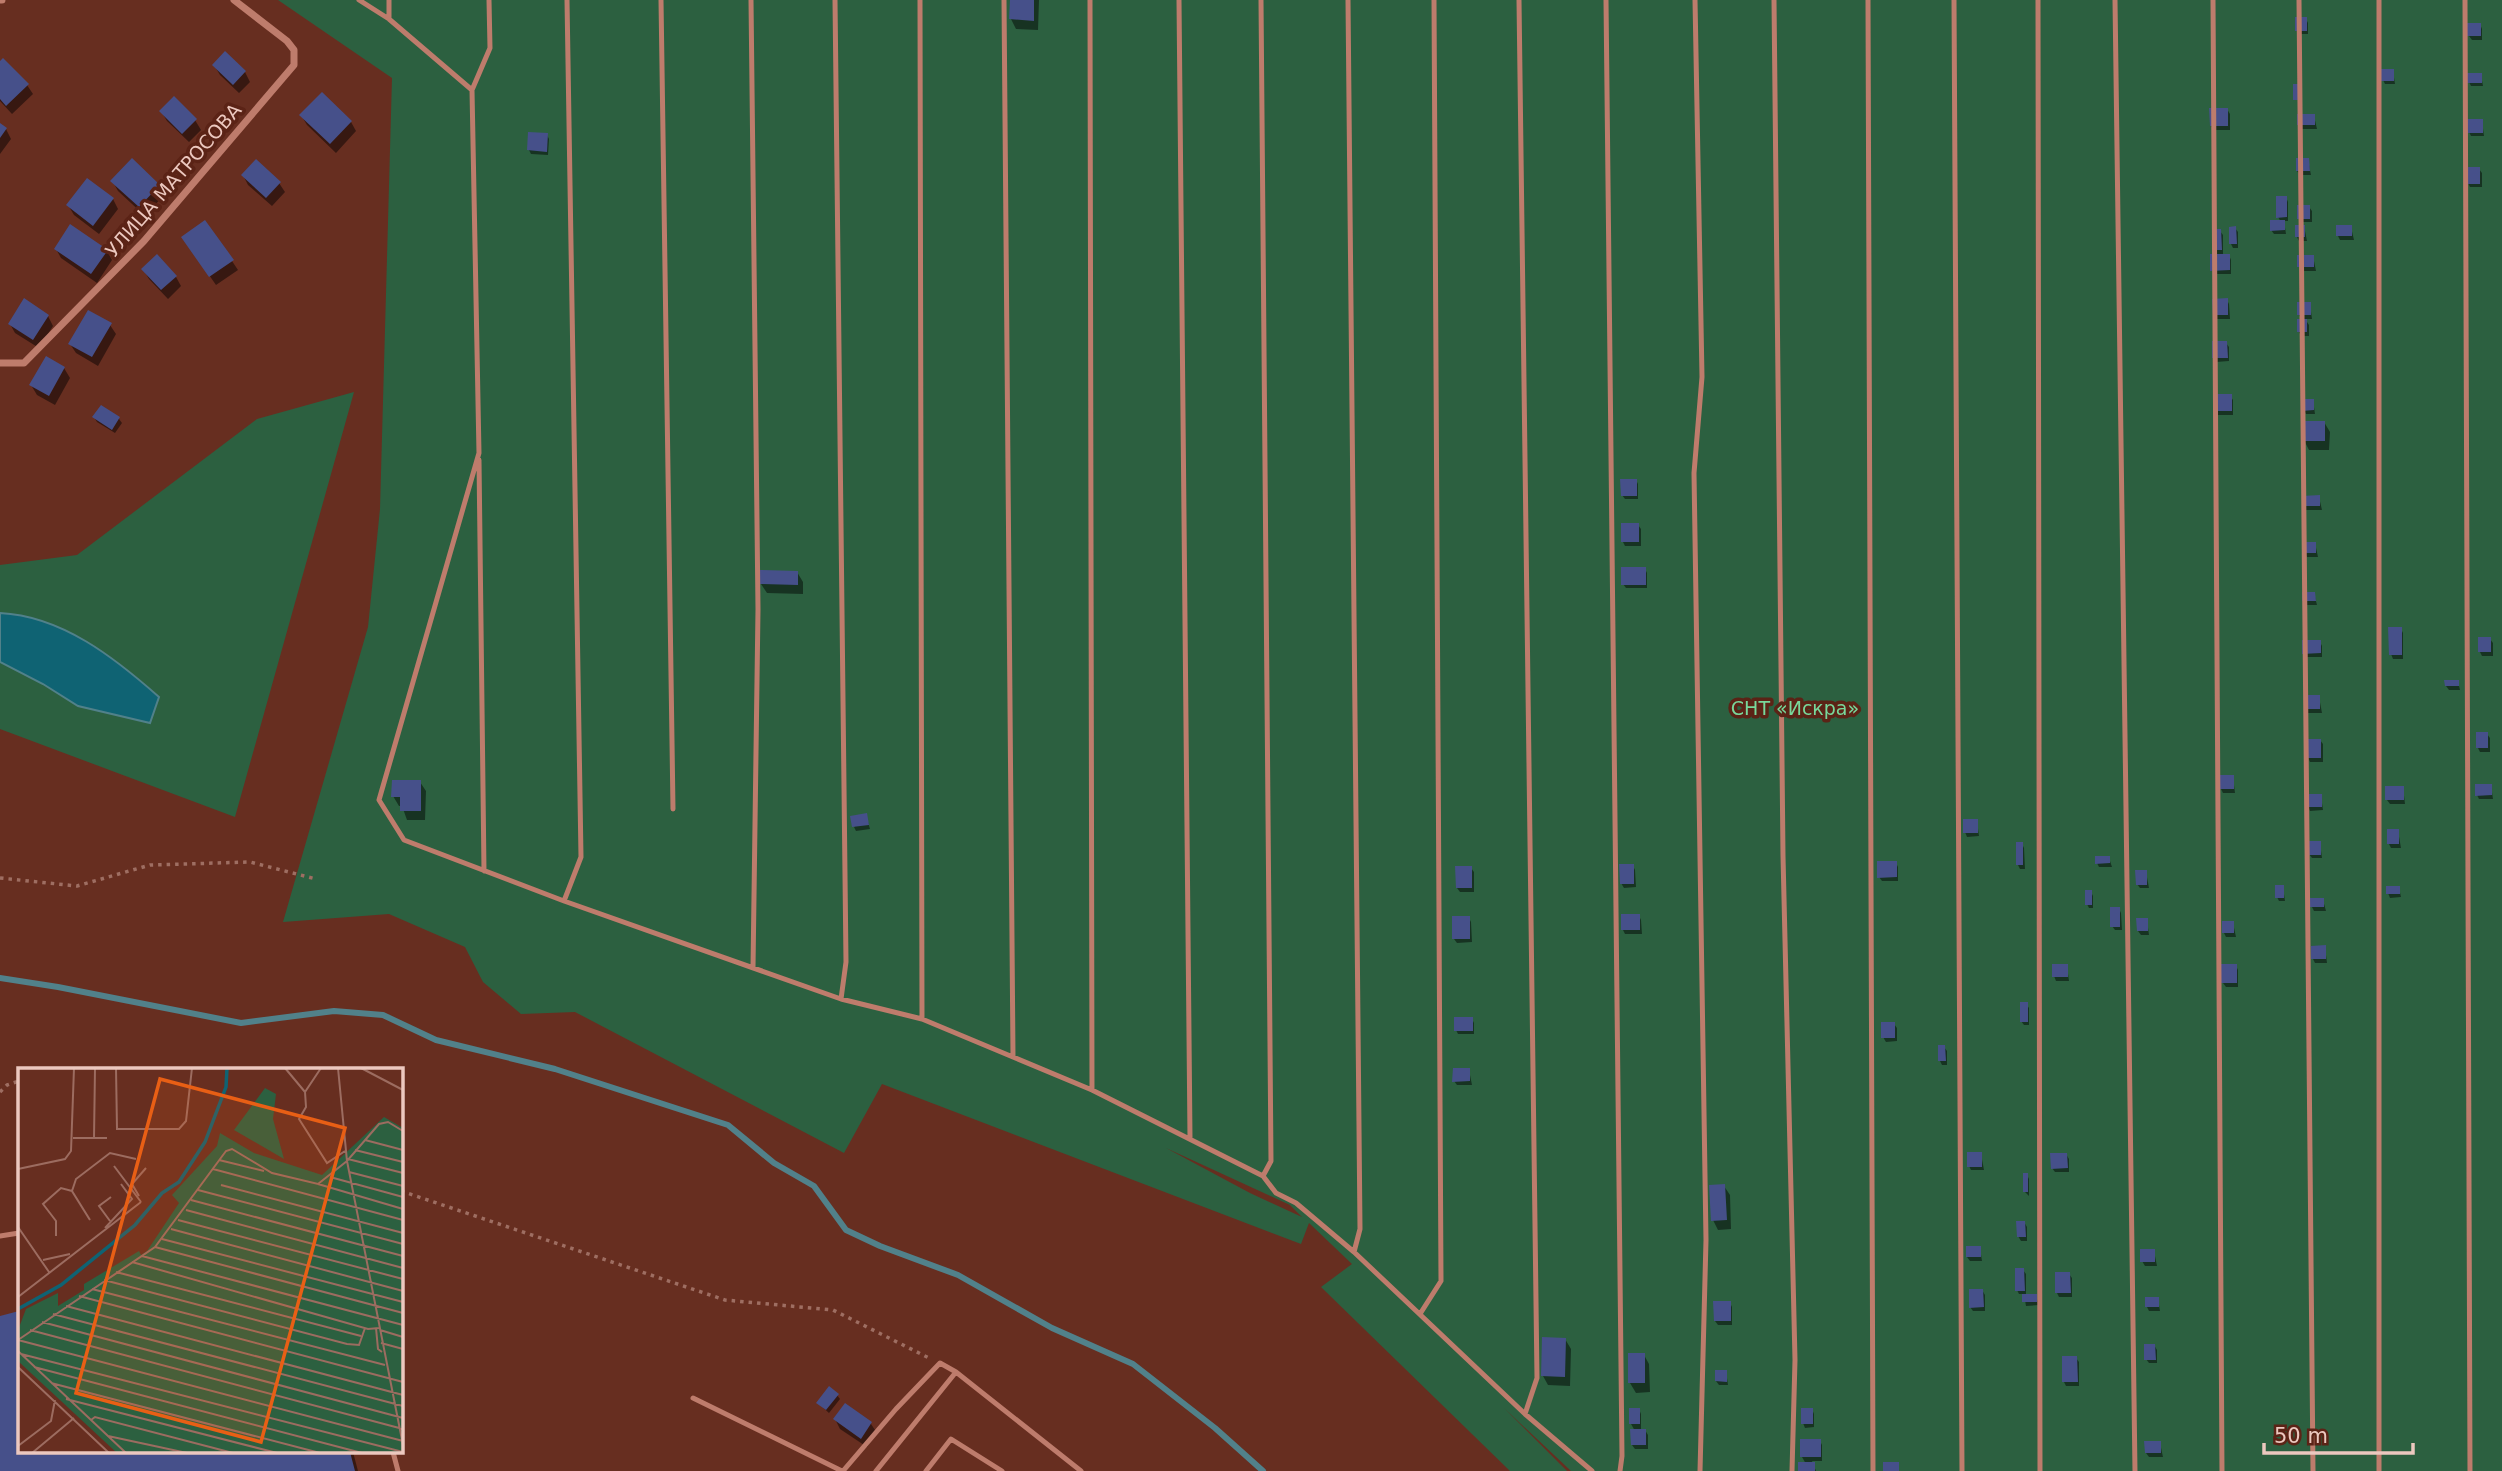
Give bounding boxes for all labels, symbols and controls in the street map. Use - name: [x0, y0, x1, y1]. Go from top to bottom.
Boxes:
- street label: УЛИЦА МАТРОСОВА: [101, 99, 245, 261]
- park label: СНТ «Искра»: [1731, 697, 1859, 719]
- inset map: [18, 1068, 402, 1454]
- scale bar: [2264, 1412, 2413, 1456]
- text: 50 m: [2274, 1424, 2328, 1448]

